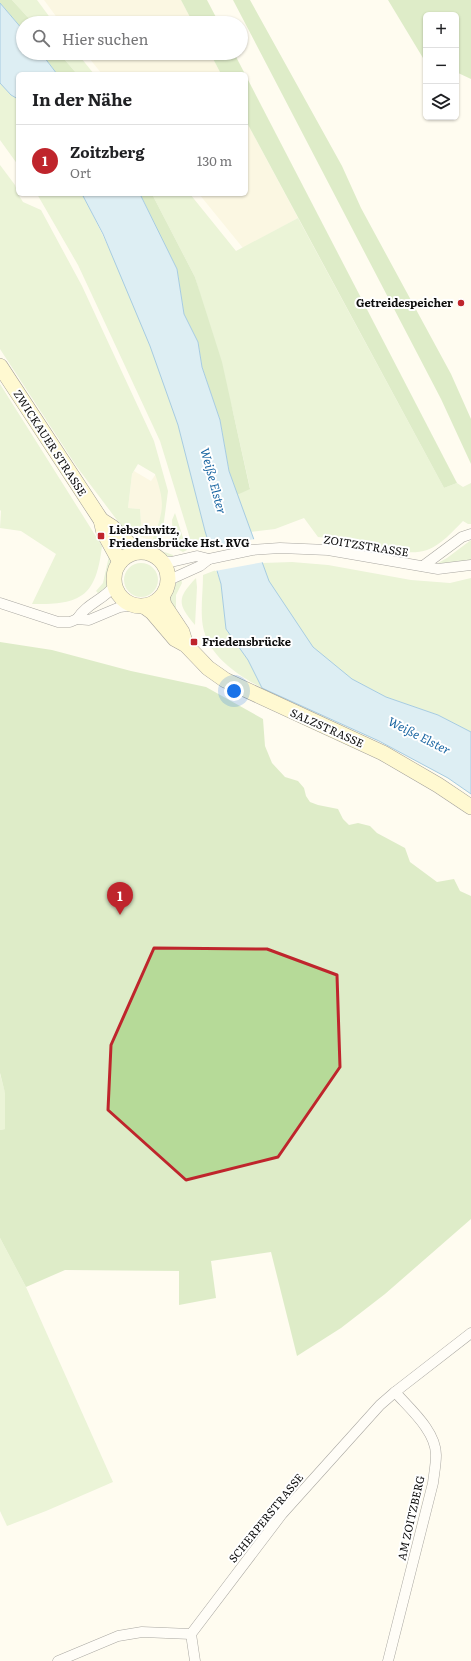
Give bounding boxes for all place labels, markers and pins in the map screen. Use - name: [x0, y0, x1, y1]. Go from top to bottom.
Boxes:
- place label: Getreidespeicher: [356, 294, 453, 310]
- marker: Getreidespeicher: [456, 298, 466, 308]
- place label: Liebschwitz, Friedensbrücke Hst. RVG: [109, 521, 250, 550]
- marker: Liebschwitz, Friedensbrücke Hst. RVG: [96, 531, 106, 541]
- place label: Friedensbrücke: [202, 633, 291, 649]
- marker: Friedensbrücke: [189, 637, 199, 647]
- pin: 1: [107, 882, 133, 915]

